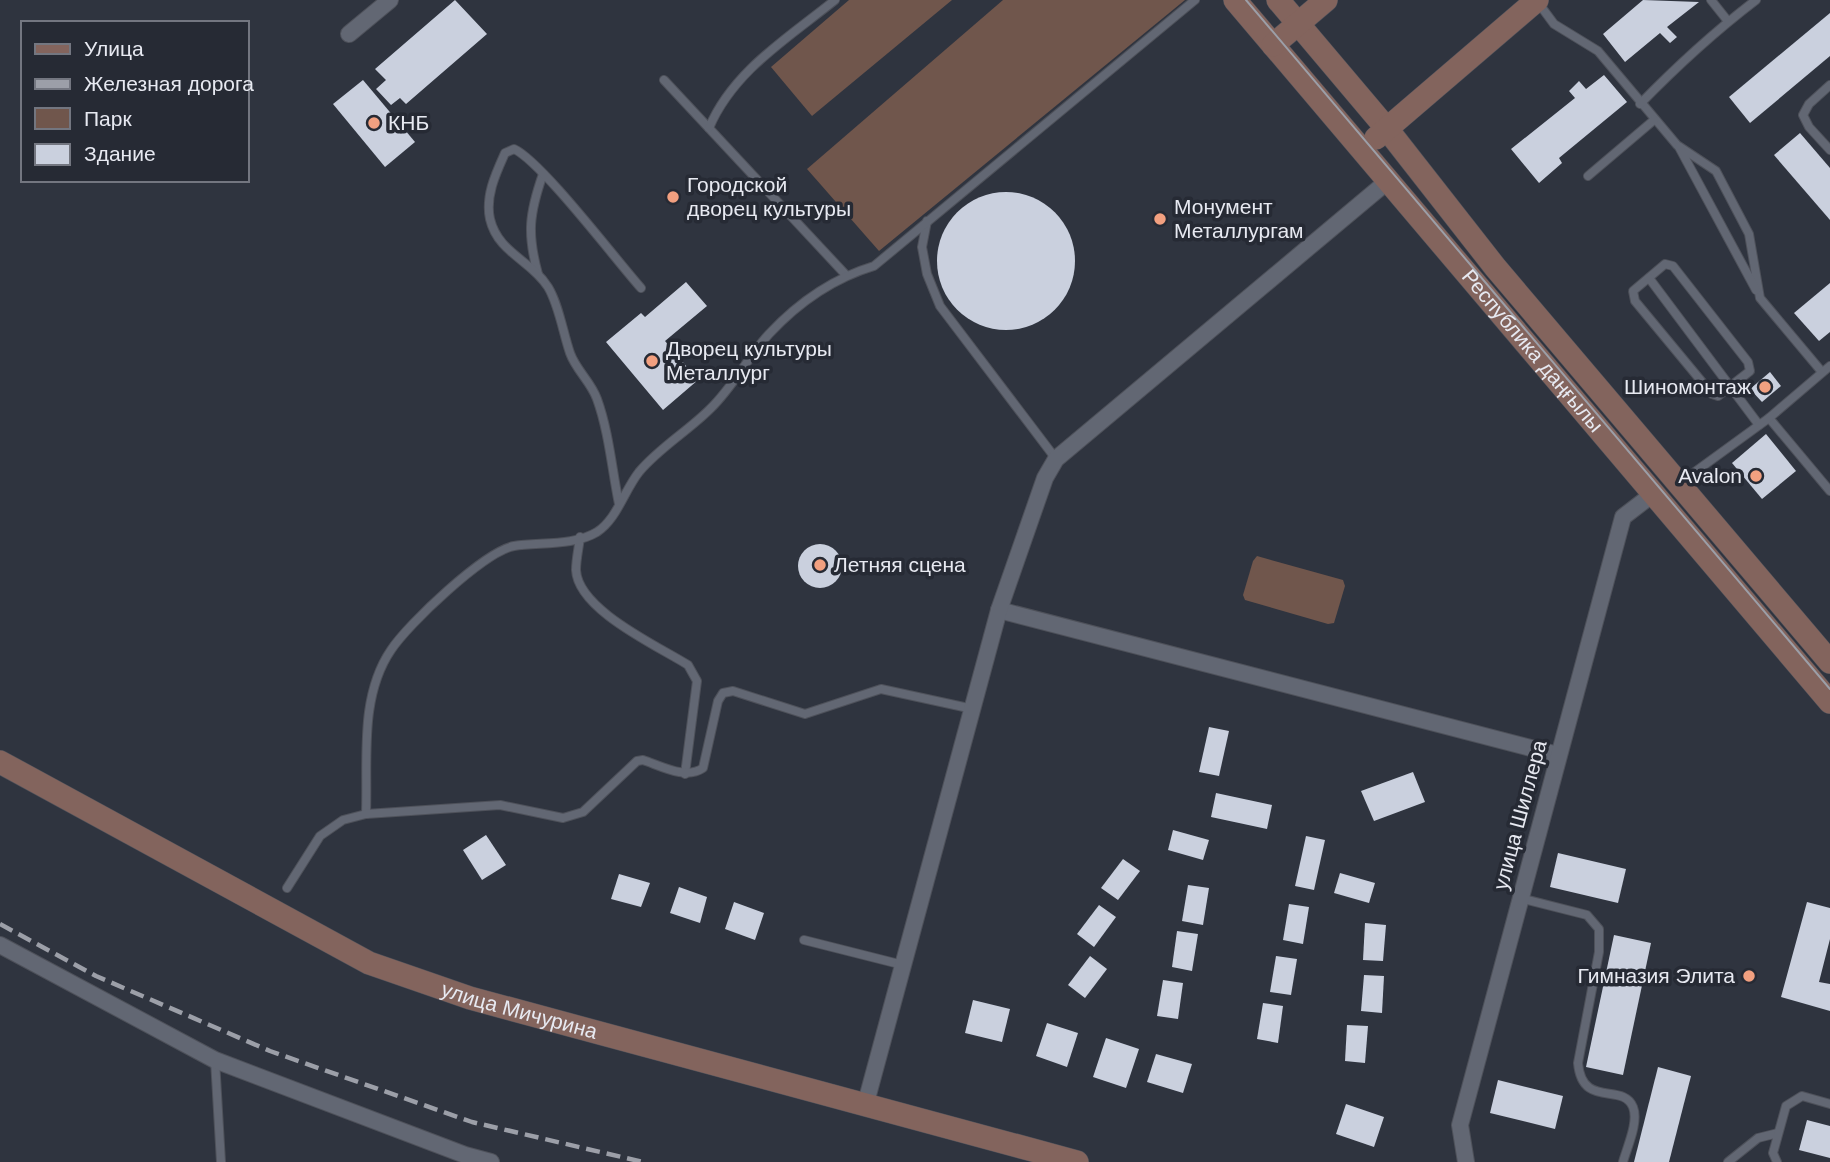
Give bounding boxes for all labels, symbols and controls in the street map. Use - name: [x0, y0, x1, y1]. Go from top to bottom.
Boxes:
- legend: [21, 21, 248, 182]
- text: Улица: [84, 37, 144, 60]
- text: Железная дорога: [84, 72, 254, 95]
- text: Парк: [84, 107, 132, 130]
- place label: КНБ: [388, 111, 429, 134]
- marker: КНБ: [366, 115, 382, 131]
- text: Здание: [84, 142, 156, 165]
- place label: Городской дворец культуры: [687, 173, 851, 220]
- marker: Городской дворец культуры: [665, 189, 681, 205]
- place label: Монумент Металлургам: [1174, 195, 1304, 242]
- marker: Монумент Металлургам: [1152, 211, 1168, 227]
- street label: Республика даңғылы: [1458, 265, 1608, 436]
- place label: Дворец культуры Металлург: [666, 337, 832, 384]
- marker: Дворец культуры Металлург: [644, 353, 660, 369]
- place label: Шиномонтаж: [1624, 375, 1751, 398]
- marker: Шиномонтаж: [1757, 379, 1773, 395]
- place label: Avalon: [1678, 464, 1742, 487]
- marker: Avalon: [1748, 468, 1764, 484]
- place label: Летняя сцена: [834, 553, 966, 576]
- marker: Летняя сцена: [812, 557, 828, 573]
- street label: улица Шиллера: [1488, 737, 1551, 892]
- place label: Гимназия Элита: [1578, 964, 1735, 987]
- marker: Гимназия Элита: [1741, 968, 1757, 984]
- street label: улица Мичурина: [439, 977, 600, 1043]

